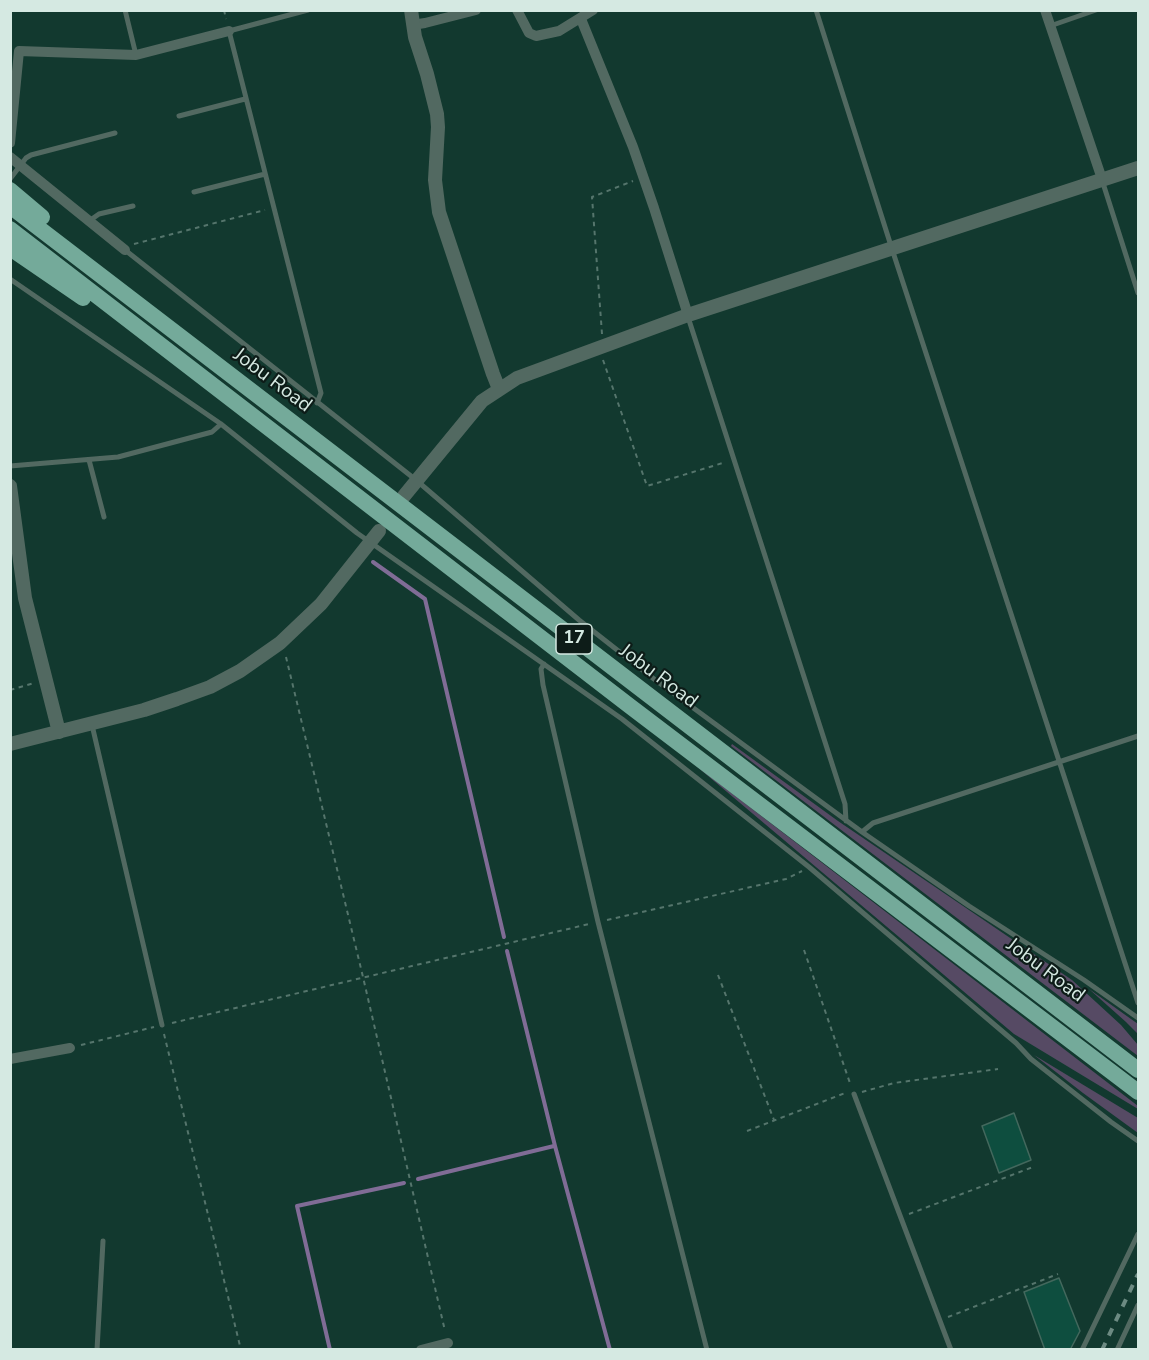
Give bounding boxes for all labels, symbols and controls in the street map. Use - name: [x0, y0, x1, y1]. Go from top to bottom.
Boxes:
- street label: Jobu Road: [228, 344, 316, 418]
- road number: 17: [556, 624, 592, 654]
- street label: Jobu Road: [614, 640, 702, 714]
- street label: Jobu Road: [1001, 934, 1089, 1008]

